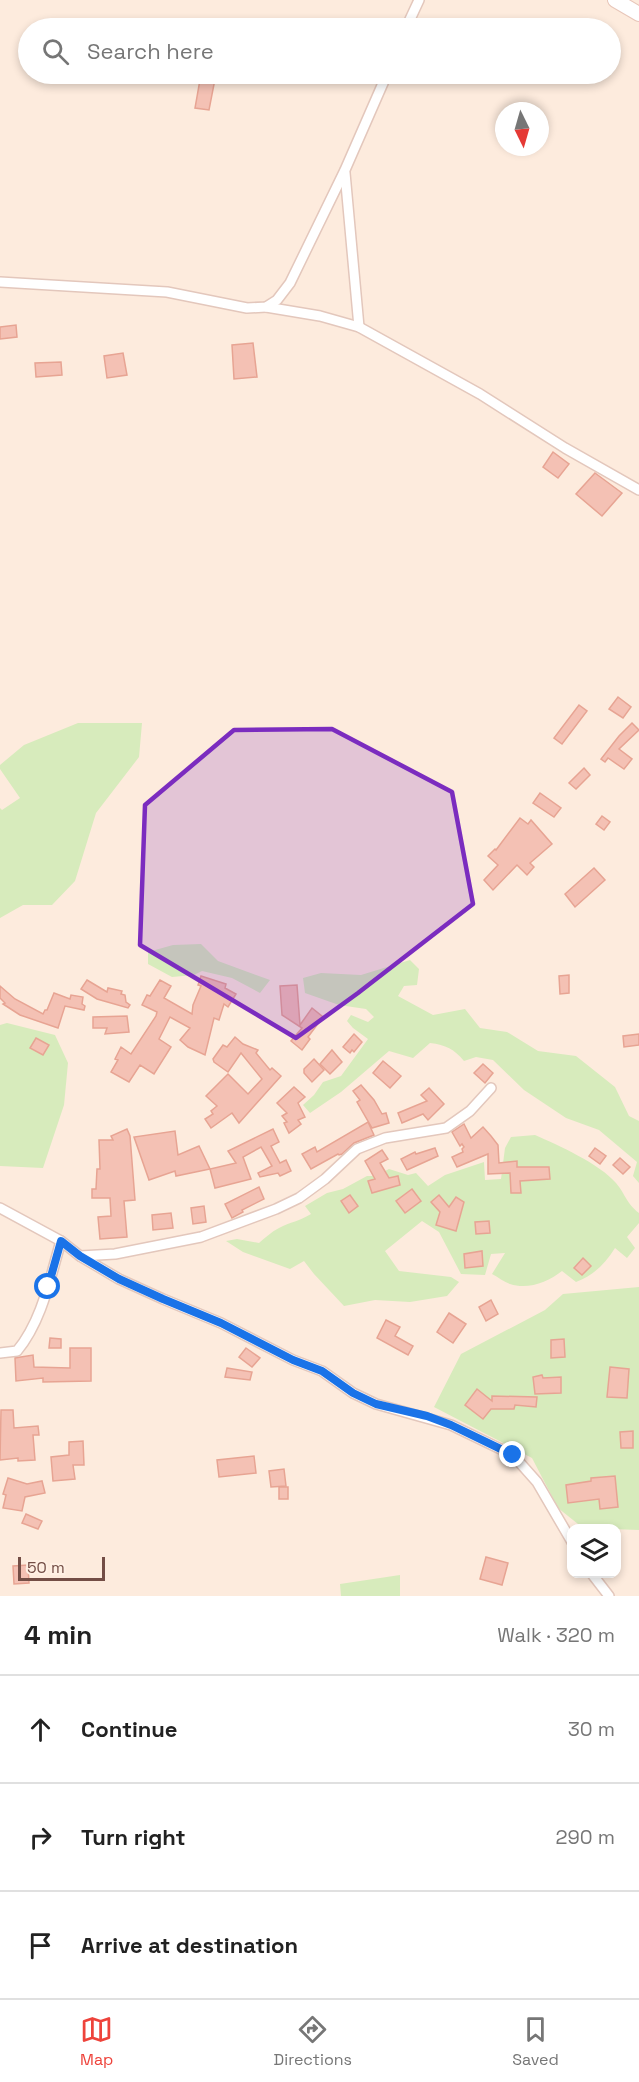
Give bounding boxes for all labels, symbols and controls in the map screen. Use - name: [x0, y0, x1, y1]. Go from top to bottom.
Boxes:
- search box: [18, 18, 621, 84]
- icon: search: [39, 35, 72, 68]
- text: Search here: [87, 37, 214, 65]
- north arrow: [495, 102, 549, 156]
- route start: [34, 1273, 60, 1299]
- route end: [499, 1441, 525, 1467]
- map controls: [567, 1524, 621, 1578]
- button: layers: [567, 1524, 621, 1578]
- scale bar: [18, 1554, 105, 1582]
- text: 50 m: [27, 1557, 65, 1578]
- text: 4 min: [24, 1618, 92, 1652]
- text: Walk · 320 m: [497, 1622, 615, 1648]
- icon: ahead: [24, 1713, 57, 1746]
- text: Continue: [81, 1715, 177, 1743]
- text: 30 m: [568, 1716, 615, 1742]
- icon: right: [24, 1821, 57, 1854]
- text: Turn right: [81, 1823, 186, 1851]
- text: 290 m: [556, 1824, 615, 1850]
- icon: arrive: [24, 1929, 57, 1962]
- text: Arrive at destination: [81, 1931, 298, 1959]
- tab: Map: [80, 2013, 113, 2070]
- tab: Directions: [274, 2013, 352, 2070]
- tab: Saved: [512, 2013, 559, 2070]

